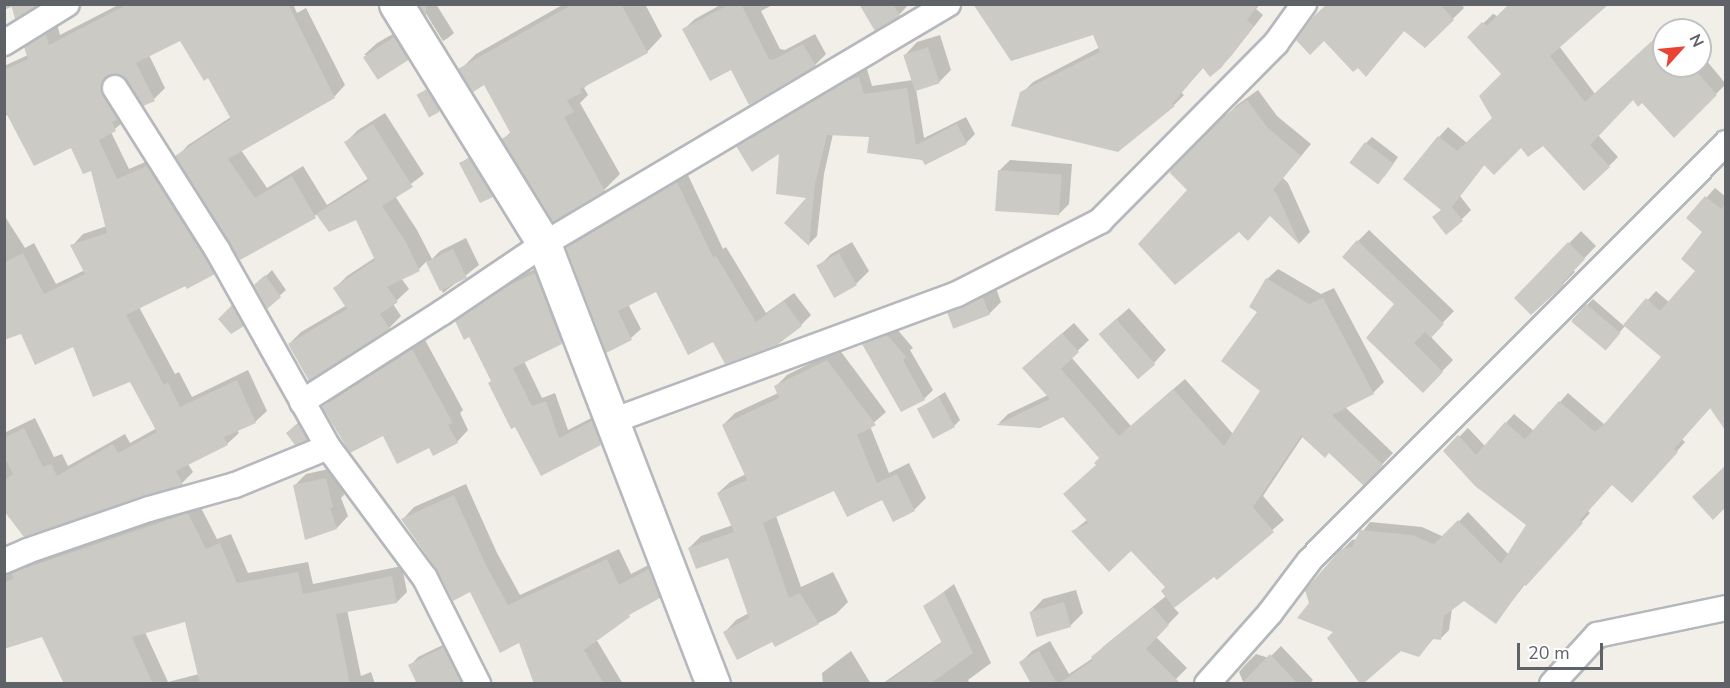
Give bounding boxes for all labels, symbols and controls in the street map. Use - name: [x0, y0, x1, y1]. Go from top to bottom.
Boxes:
- north arrow: [1652, 18, 1712, 78]
- text: N: [1684, 30, 1709, 51]
- scale bar: [1520, 631, 1606, 669]
- text: 20 m: [1528, 641, 1570, 665]

